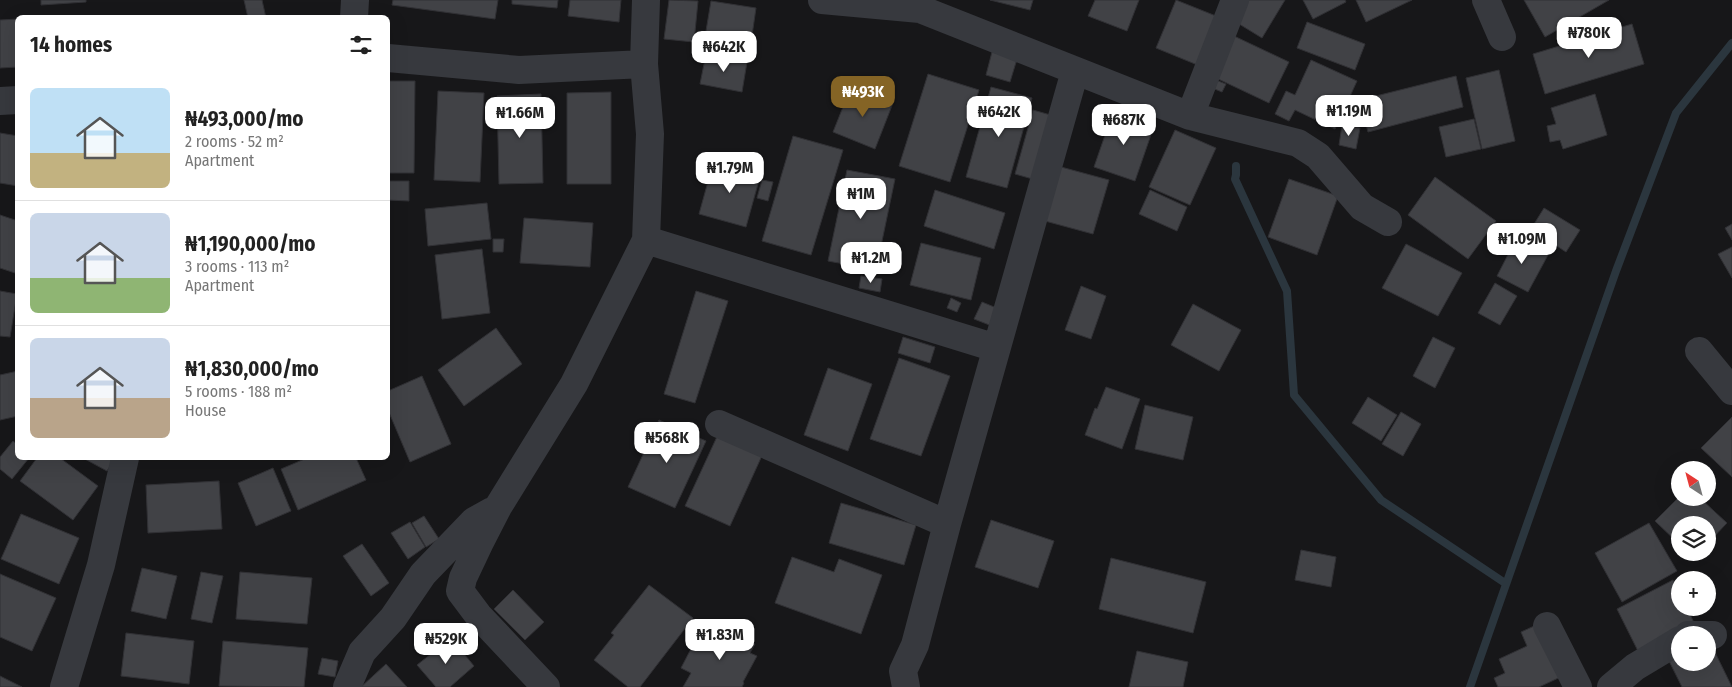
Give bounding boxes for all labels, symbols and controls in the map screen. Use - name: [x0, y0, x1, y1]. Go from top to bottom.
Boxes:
- pin: ₦780K: [1554, 17, 1624, 59]
- text: ₦780K: [1568, 23, 1610, 42]
- pin: ₦642K: [689, 30, 759, 73]
- icon: filters: [347, 31, 375, 59]
- text: 14 homes: [30, 32, 112, 58]
- text: ₦642K: [703, 37, 745, 56]
- pin: ₦493K: [828, 76, 898, 118]
- text: ₦493K: [842, 82, 884, 101]
- pin: ₦1.19M: [1308, 94, 1390, 137]
- pin: ₦1.66M: [479, 96, 561, 139]
- pin: ₦642K: [964, 96, 1034, 138]
- text: ₦1.19M: [1327, 101, 1371, 120]
- text: ₦642K: [978, 102, 1020, 121]
- text: ₦1.66M: [496, 103, 544, 122]
- pin: ₦687K: [1089, 104, 1159, 146]
- text: ₦493,000/mo: [185, 106, 303, 132]
- icon: home: [70, 108, 130, 168]
- text: ₦687K: [1103, 110, 1145, 129]
- text: 2 rooms · 52 m²: [185, 132, 284, 151]
- text: Apartment: [185, 151, 254, 170]
- pin: ₦1.79M: [689, 152, 771, 194]
- text: ₦1.79M: [707, 158, 753, 177]
- pin: ₦1M: [837, 178, 885, 220]
- text: ₦1M: [847, 184, 875, 203]
- pin: ₦1.09M: [1481, 222, 1563, 265]
- text: ₦1.09M: [1498, 229, 1546, 248]
- text: ₦1,190,000/mo: [185, 231, 315, 257]
- icon: home: [70, 233, 130, 293]
- pin: ₦1.2M: [836, 242, 906, 284]
- text: ₦1.2M: [852, 248, 890, 267]
- text: 3 rooms · 113 m²: [185, 257, 289, 276]
- text: Apartment: [185, 276, 254, 295]
- text: ₦1,830,000/mo: [185, 356, 319, 382]
- icon: home: [70, 358, 130, 418]
- text: 5 rooms · 188 m²: [185, 382, 292, 401]
- text: House: [185, 401, 226, 420]
- pin: ₦568K: [632, 422, 702, 464]
- text: ₦568K: [645, 428, 689, 447]
- north arrow: [1671, 461, 1716, 506]
- map controls: [1671, 461, 1716, 671]
- button: layers: [1671, 516, 1716, 561]
- button: +: [1671, 571, 1716, 616]
- pin: ₦1.83M: [679, 618, 761, 661]
- pin: ₦529K: [411, 622, 481, 665]
- text: ₦1.83M: [696, 625, 744, 644]
- button: −: [1671, 626, 1716, 671]
- text: ₦529K: [425, 629, 467, 648]

